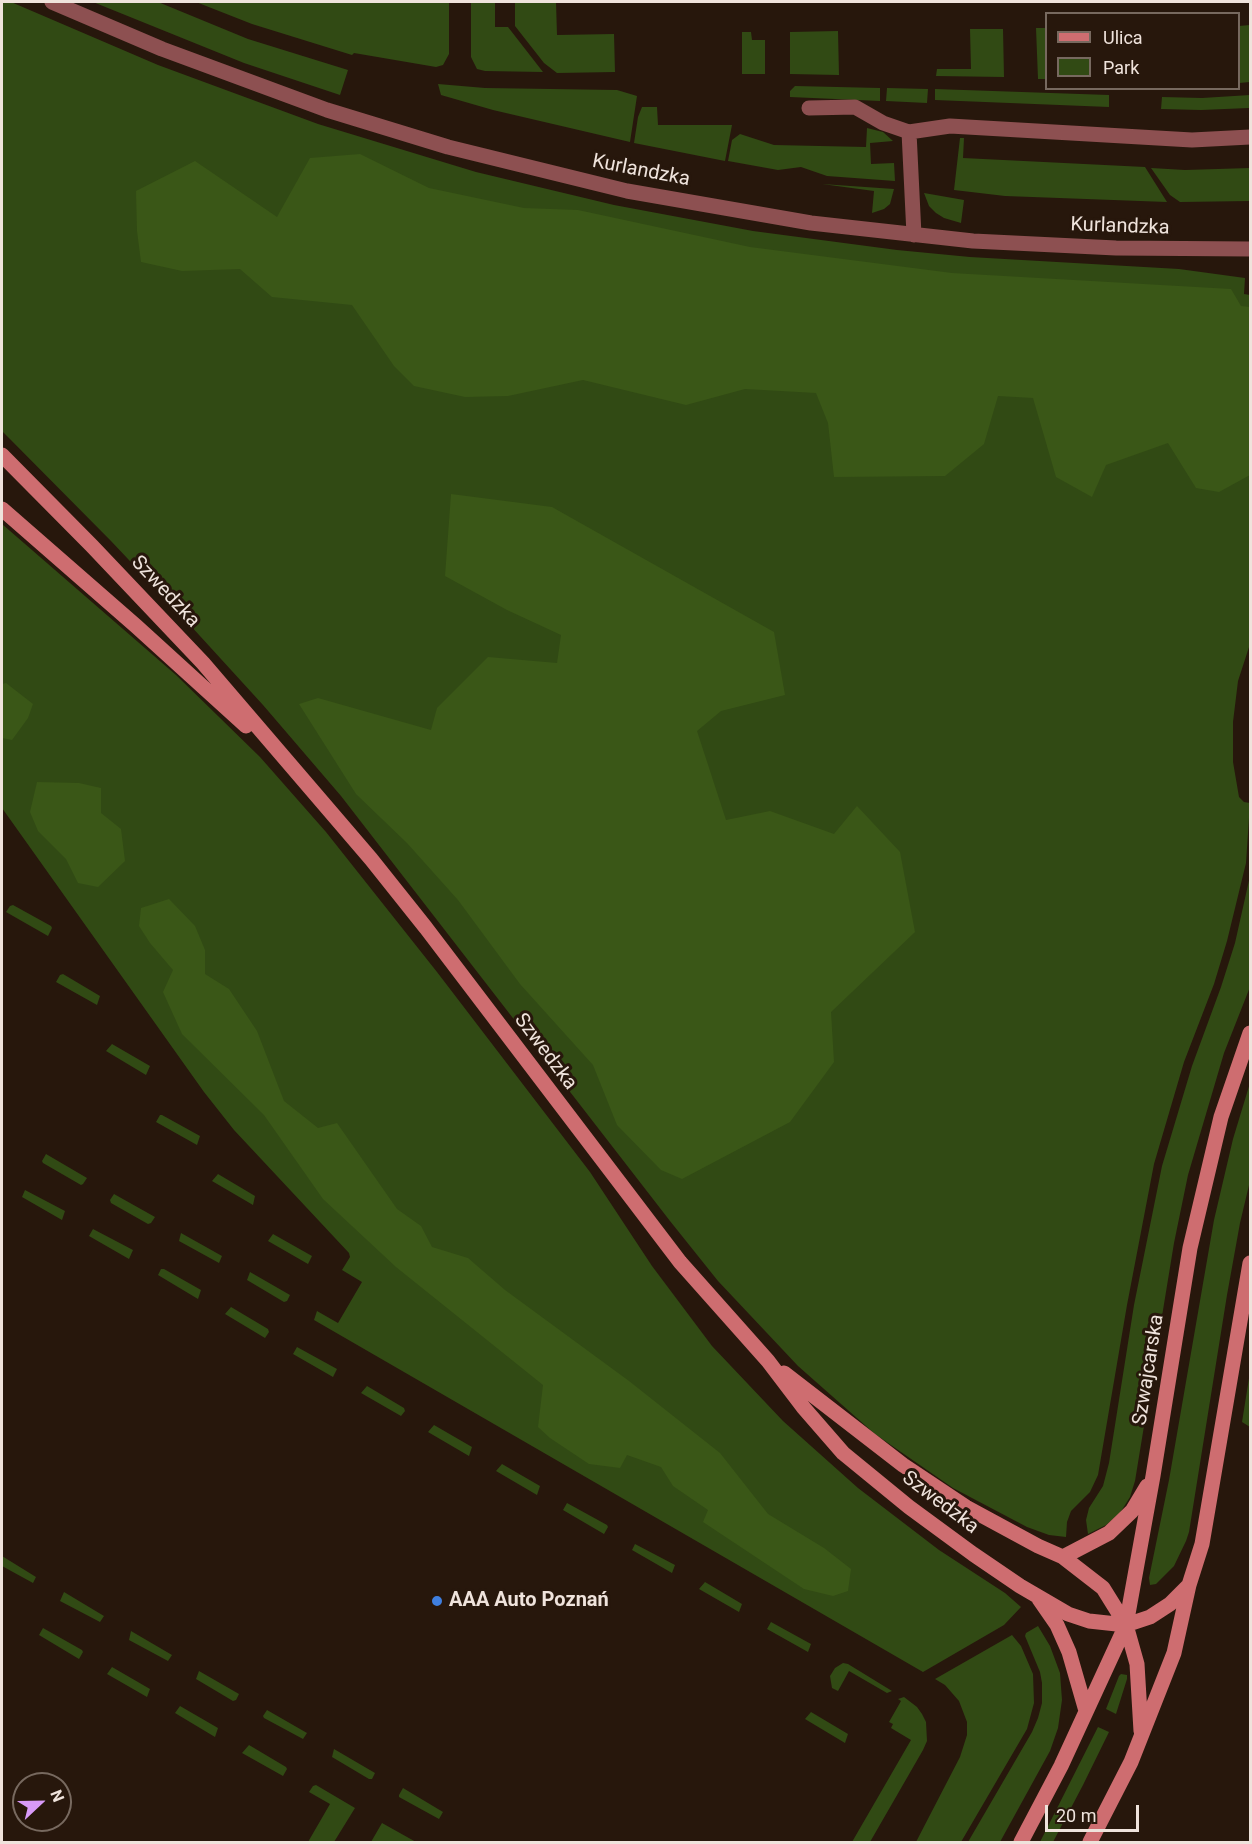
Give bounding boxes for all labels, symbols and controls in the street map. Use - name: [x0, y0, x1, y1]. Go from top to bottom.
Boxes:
- legend: [1045, 12, 1240, 90]
- text: Ulica: [1103, 27, 1143, 48]
- text: Park: [1103, 57, 1139, 78]
- street label: Kurlandzka: [590, 150, 692, 192]
- street label: Kurlandzka: [1070, 213, 1170, 241]
- street label: Szwedzka: [126, 551, 204, 633]
- street label: Szwedzka: [508, 1009, 582, 1095]
- street label: Szwajcarska: [1128, 1313, 1170, 1427]
- street label: Szwedzka: [897, 1466, 983, 1540]
- place label: AAA Auto Poznań: [449, 1589, 609, 1613]
- marker: AAA Auto Poznań: [430, 1594, 444, 1608]
- north arrow: [12, 1772, 72, 1832]
- text: N: [46, 1787, 68, 1805]
- scale bar: [1048, 1793, 1142, 1831]
- text: 20 m: [1056, 1805, 1096, 1826]

